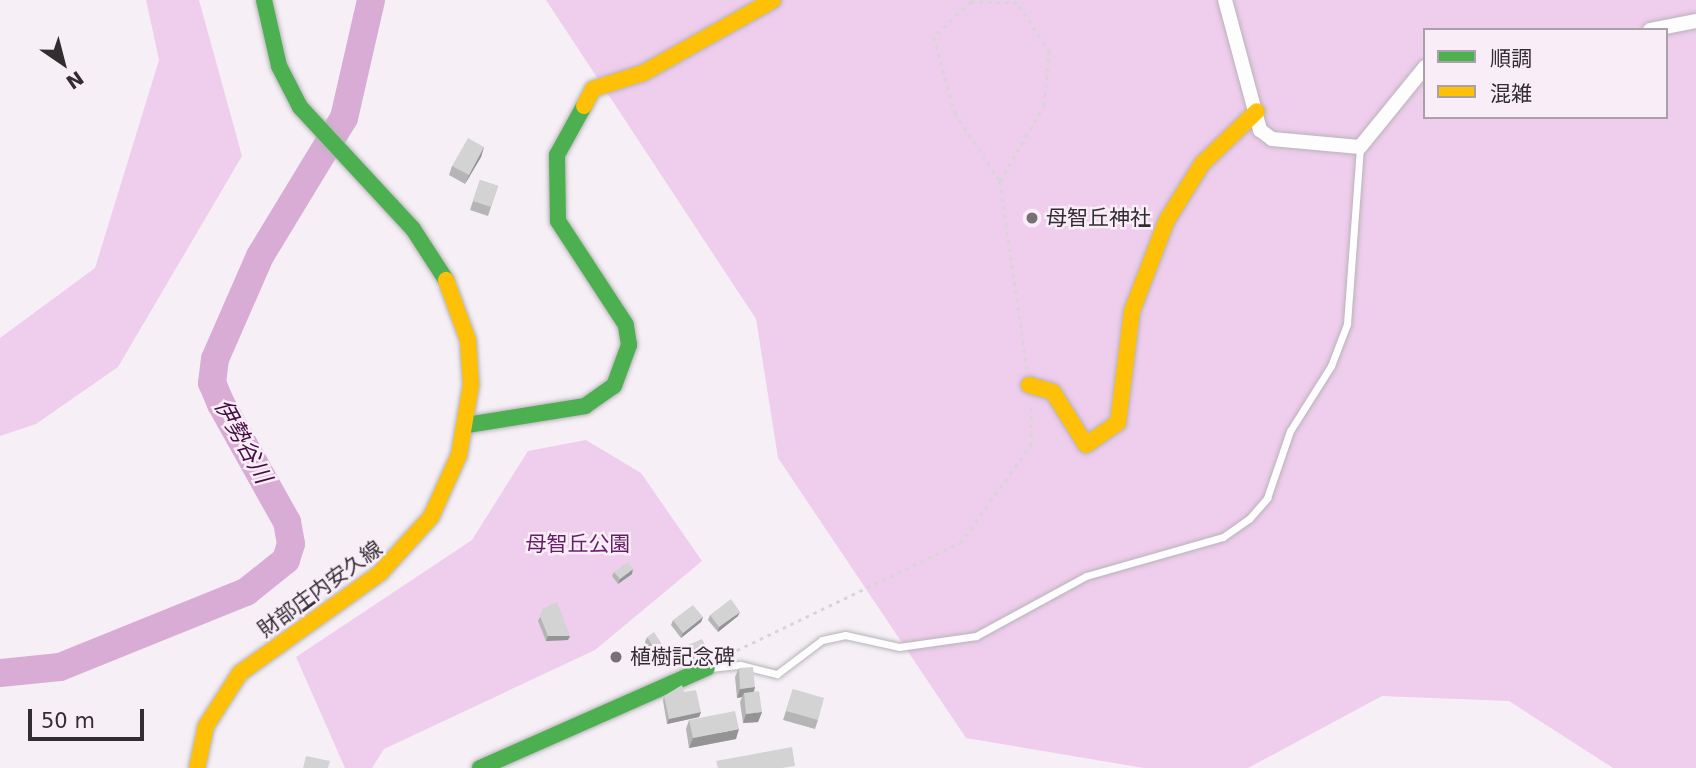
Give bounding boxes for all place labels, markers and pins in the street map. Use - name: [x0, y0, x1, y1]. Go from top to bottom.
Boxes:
- place label: 母智丘神社: [1046, 205, 1151, 231]
- marker: 母智丘神社: [1024, 210, 1040, 226]
- place label: 植樹記念碑: [630, 644, 735, 670]
- marker: 植樹記念碑: [608, 649, 624, 665]

